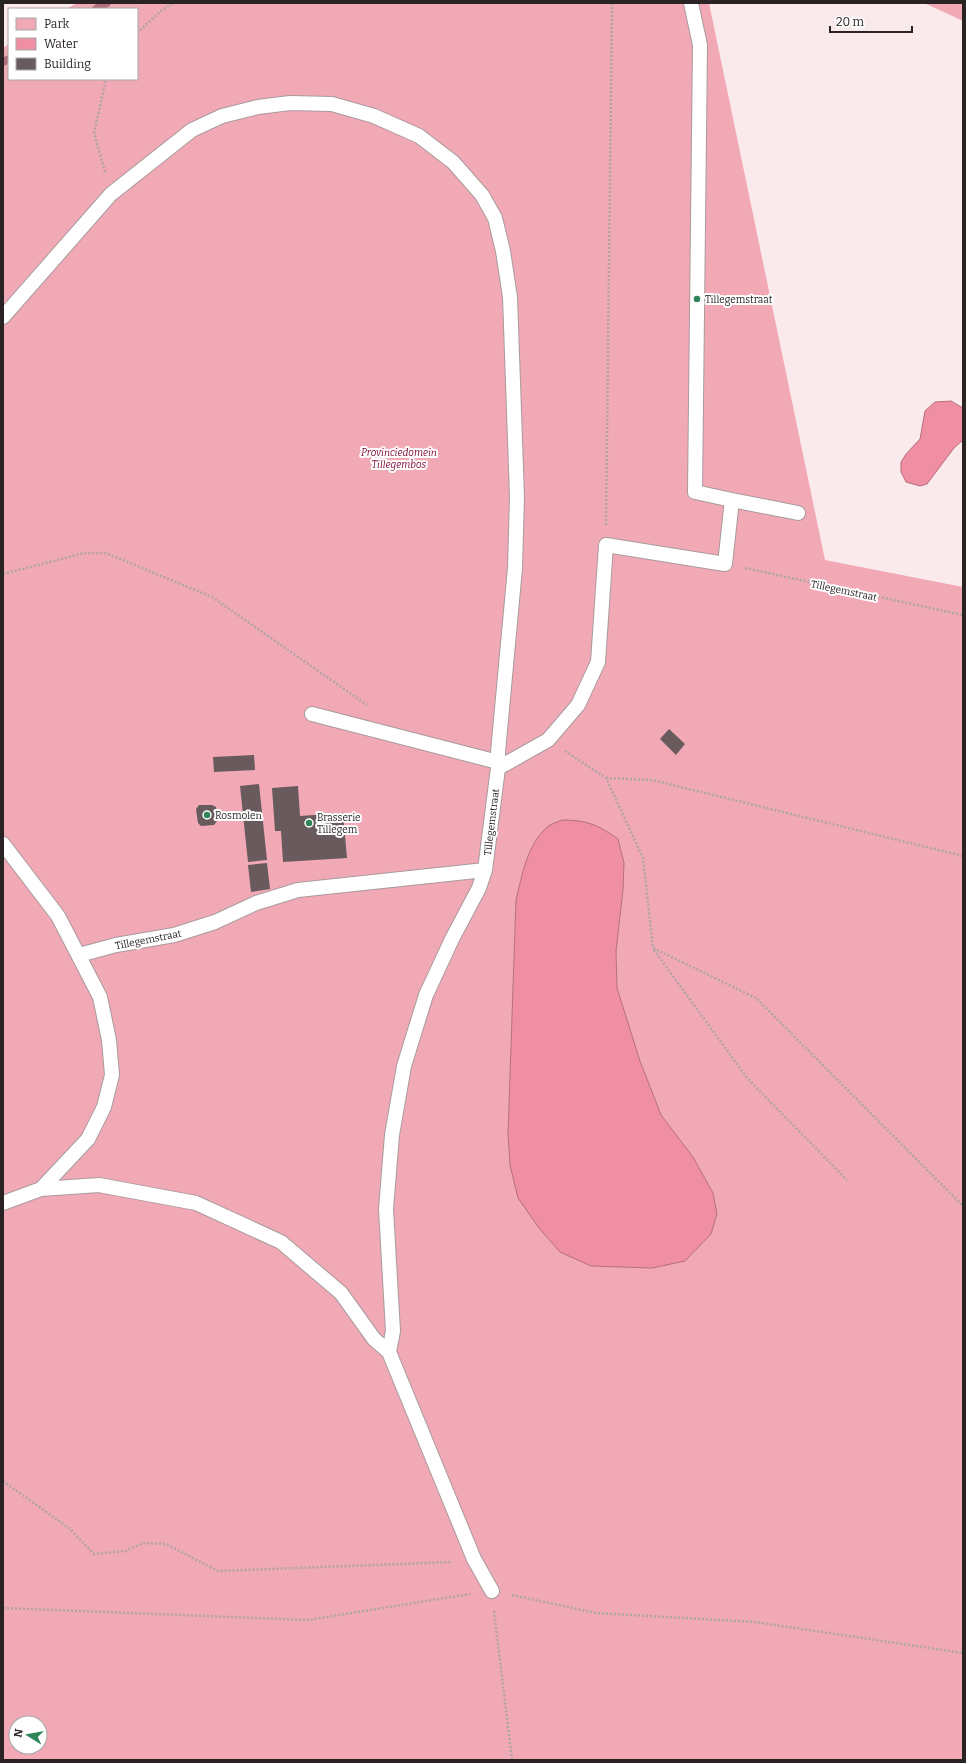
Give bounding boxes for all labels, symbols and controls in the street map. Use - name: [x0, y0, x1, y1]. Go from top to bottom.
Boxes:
- legend: [8, 8, 138, 80]
- scale bar: [830, 8, 912, 34]
- text: 20 m: [836, 15, 865, 29]
- text: Park: [44, 17, 70, 31]
- text: Water: [44, 37, 79, 51]
- text: Building: [44, 57, 91, 71]
- marker: Tillegemstraat: [692, 294, 702, 304]
- place label: Tillegemstraat: [705, 294, 773, 306]
- park label: Provinciedomein Tillegembos: [361, 447, 437, 471]
- street label: Tillegemstraat: [810, 578, 878, 604]
- street label: Tillegemstraat: [482, 788, 502, 856]
- marker: Rosmolen: [202, 810, 212, 820]
- place label: Rosmolen: [215, 810, 263, 822]
- place label: Brasserie Tillegem: [317, 812, 361, 836]
- marker: Brasserie Tillegem: [304, 818, 314, 828]
- street label: Tillegemstraat: [114, 928, 183, 952]
- north arrow: [8, 1715, 48, 1755]
- text: N: [11, 1727, 26, 1739]

